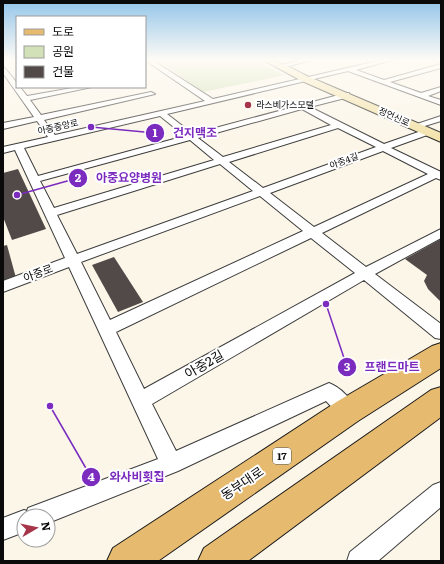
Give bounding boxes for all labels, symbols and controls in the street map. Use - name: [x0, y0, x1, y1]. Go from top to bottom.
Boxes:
- legend: [16, 16, 146, 88]
- text: 도로: [52, 22, 74, 40]
- text: 공원: [52, 42, 74, 60]
- text: 건물: [52, 62, 74, 80]
- place label: 라스베가스모텔: [256, 97, 314, 111]
- marker: 라스베가스모텔: [243, 100, 253, 110]
- street label: 정언신로: [376, 103, 412, 129]
- street label: 아중중앙로: [36, 115, 80, 138]
- callout: 건지맥조: [145, 121, 225, 145]
- text: 1: [153, 123, 158, 141]
- text: 건지맥조: [173, 123, 217, 141]
- street label: 아중4길: [327, 148, 360, 172]
- callout: 아중요양병원: [68, 166, 170, 190]
- text: 2: [75, 168, 82, 186]
- text: 아중요양병원: [96, 168, 162, 186]
- street label: 아중로: [21, 259, 55, 285]
- street label: 아중2길: [181, 345, 227, 382]
- callout: 프랜드마트: [337, 355, 428, 379]
- text: 3: [344, 357, 351, 375]
- text: 프랜드마트: [364, 357, 420, 375]
- road number: 17: [273, 448, 291, 464]
- street label: 동부대로: [217, 461, 267, 504]
- callout: 와사비횟집: [81, 465, 172, 489]
- text: 4: [87, 467, 95, 485]
- text: 와사비횟집: [109, 467, 165, 485]
- north arrow: [16, 508, 56, 548]
- text: N: [38, 520, 55, 532]

